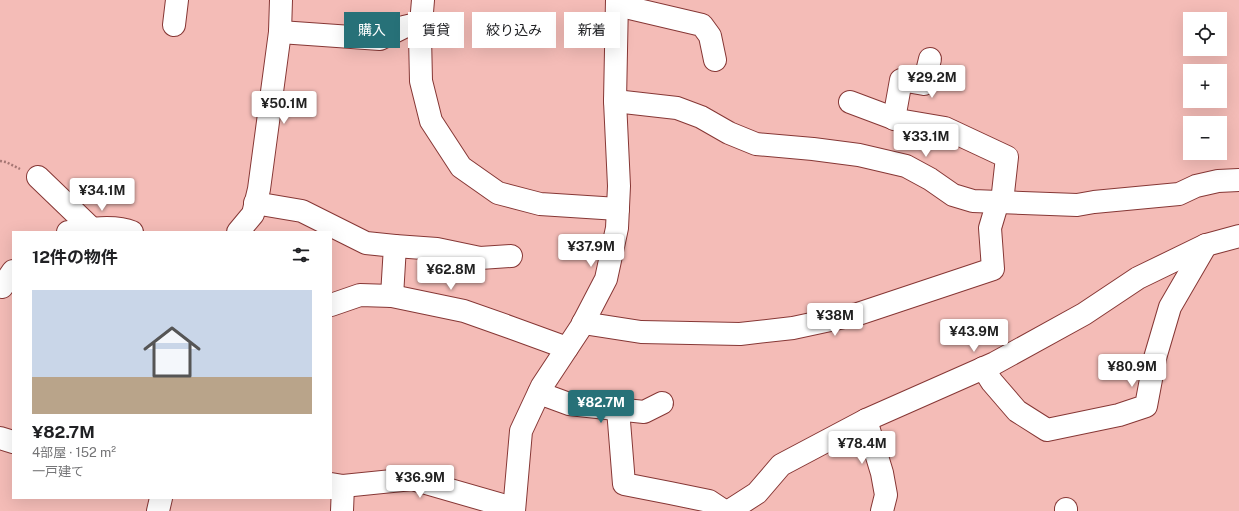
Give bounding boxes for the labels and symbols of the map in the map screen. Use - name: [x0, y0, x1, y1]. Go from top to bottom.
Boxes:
- pin: ¥29.2M: [899, 65, 965, 99]
- pin: ¥50.1M: [251, 91, 317, 125]
- pin: ¥33.1M: [893, 124, 959, 158]
- pin: ¥34.1M: [69, 178, 135, 212]
- pin: ¥37.9M: [558, 234, 624, 268]
- pin: ¥62.8M: [418, 257, 484, 291]
- pin: ¥38M: [811, 303, 859, 337]
- pin: ¥43.9M: [941, 319, 1007, 353]
- pin: ¥80.9M: [1099, 354, 1165, 388]
- pin: ¥82.7M: [568, 390, 634, 424]
- pin: ¥78.4M: [829, 431, 895, 465]
- pin: ¥36.9M: [387, 465, 453, 499]

